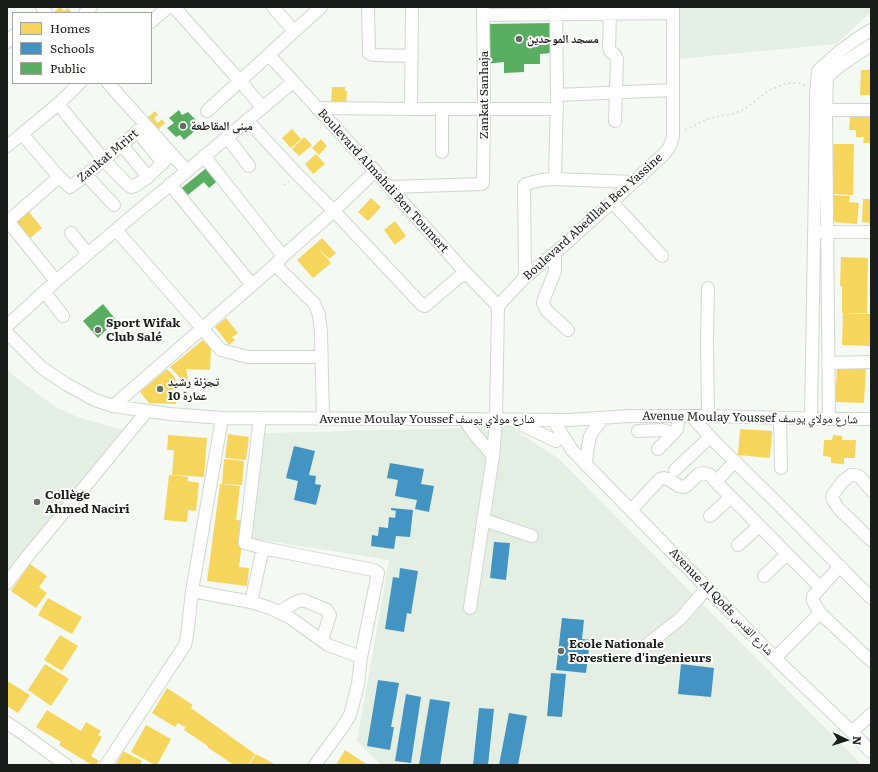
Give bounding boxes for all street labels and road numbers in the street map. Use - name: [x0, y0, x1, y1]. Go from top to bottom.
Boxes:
- street label: Zankat Sanhaja: [477, 51, 491, 139]
- street label: Boulevard Almahdi Ben Toumert: [315, 106, 451, 256]
- street label: Zankat Mrirt: [75, 126, 141, 186]
- street label: Boulevard Abedllah Ben Yassine: [520, 151, 666, 283]
- street label: Avenue Moulay Youssef شارع مولاي يوسف: [642, 409, 858, 427]
- street label: Avenue Moulay Youssef شارع مولاي يوسف: [319, 412, 535, 426]
- street label: Avenue Al Qods شارع القدس: [666, 545, 776, 659]

